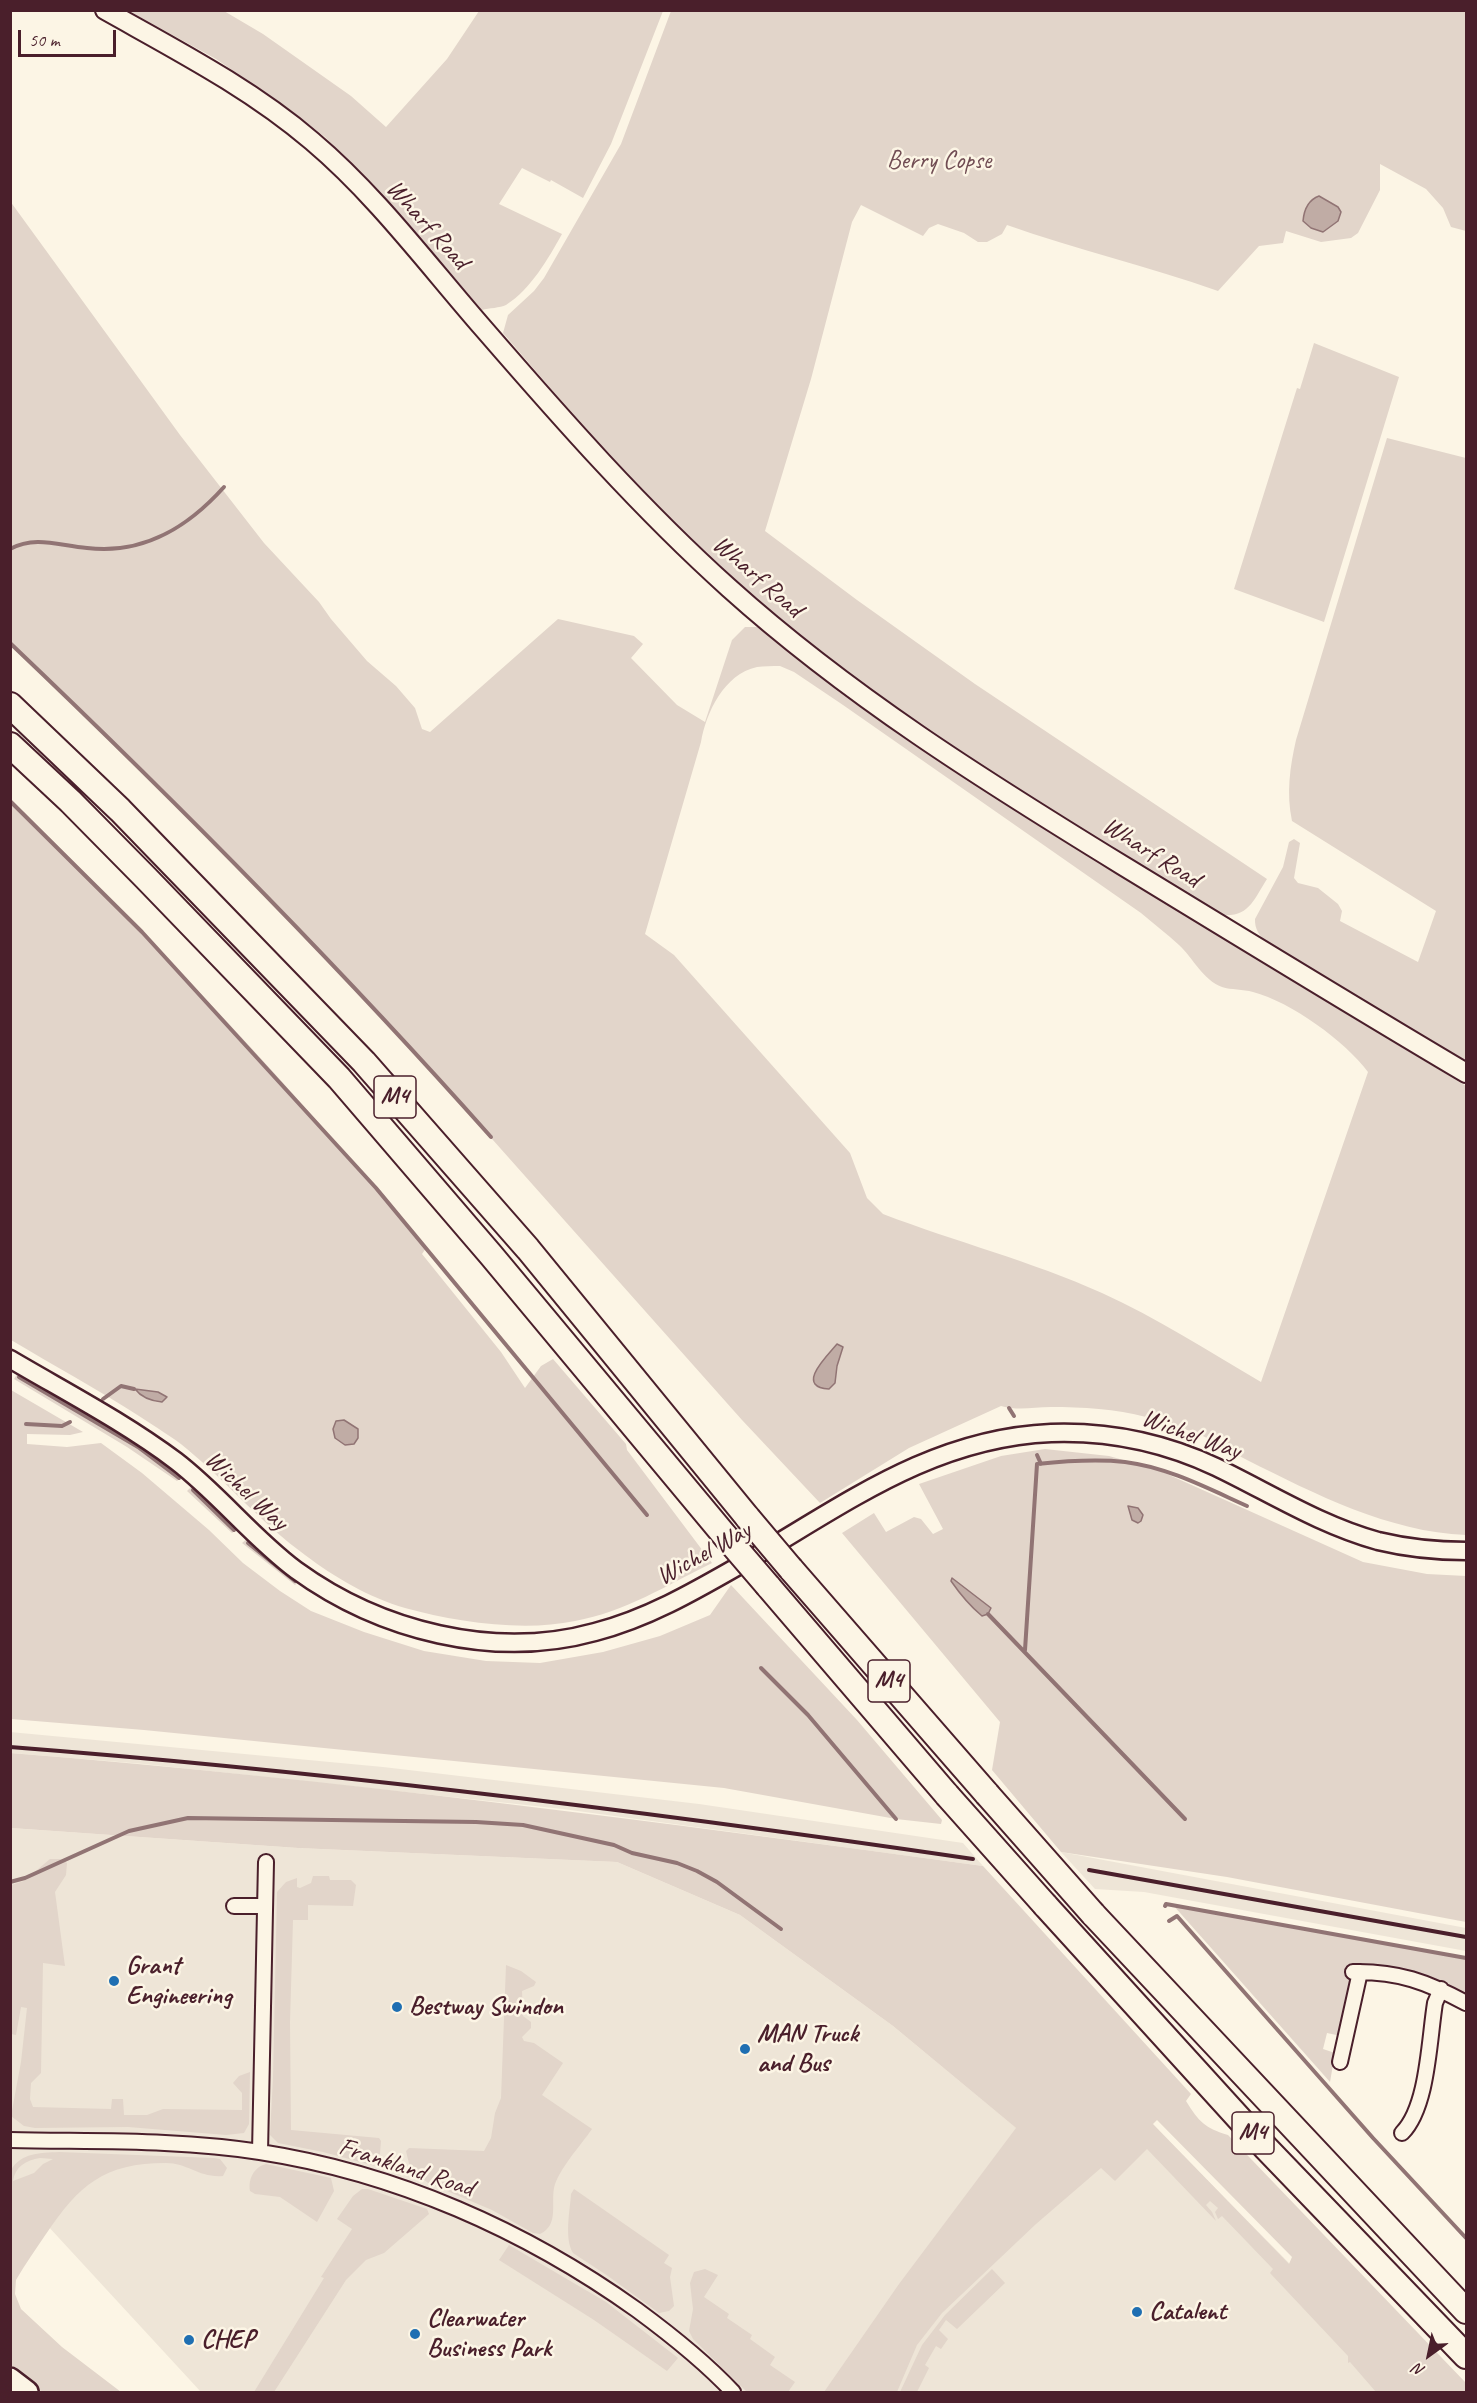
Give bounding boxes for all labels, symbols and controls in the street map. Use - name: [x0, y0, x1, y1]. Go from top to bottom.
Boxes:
- scale bar: [21, 18, 118, 56]
- text: 50 m: [29, 29, 60, 51]
- park label: Berry Copse: [887, 145, 991, 177]
- street label: Wharf Road: [379, 174, 475, 276]
- street label: Wharf Road: [705, 529, 809, 625]
- street label: Wharf Road: [1096, 811, 1206, 895]
- road number: M4: [374, 1076, 416, 1118]
- street label: Wichel Way: [1137, 1403, 1245, 1467]
- street label: Wichel Way: [198, 1444, 294, 1538]
- street label: Wichel Way: [651, 1515, 757, 1593]
- road number: M4: [868, 1660, 910, 1702]
- place label: Grant Engineering: [126, 1950, 232, 2012]
- marker: Grant Engineering: [107, 1974, 121, 1988]
- place label: Bestway Swindon: [409, 1991, 563, 2023]
- marker: Bestway Swindon: [390, 2000, 404, 2014]
- place label: MAN Truck and Bus: [757, 2018, 858, 2080]
- marker: MAN Truck and Bus: [738, 2042, 752, 2056]
- road number: M4: [1232, 2112, 1274, 2154]
- street label: Frankland Road: [335, 2132, 477, 2204]
- place label: Catalent: [1149, 2296, 1226, 2328]
- place label: Clearwater Business Park: [427, 2303, 551, 2364]
- marker: Catalent: [1130, 2305, 1144, 2319]
- place label: CHEP: [201, 2324, 254, 2356]
- north arrow: [1399, 2325, 1459, 2385]
- marker: Clearwater Business Park: [408, 2327, 422, 2341]
- marker: CHEP: [182, 2333, 196, 2347]
- text: N: [1410, 2359, 1429, 2381]

